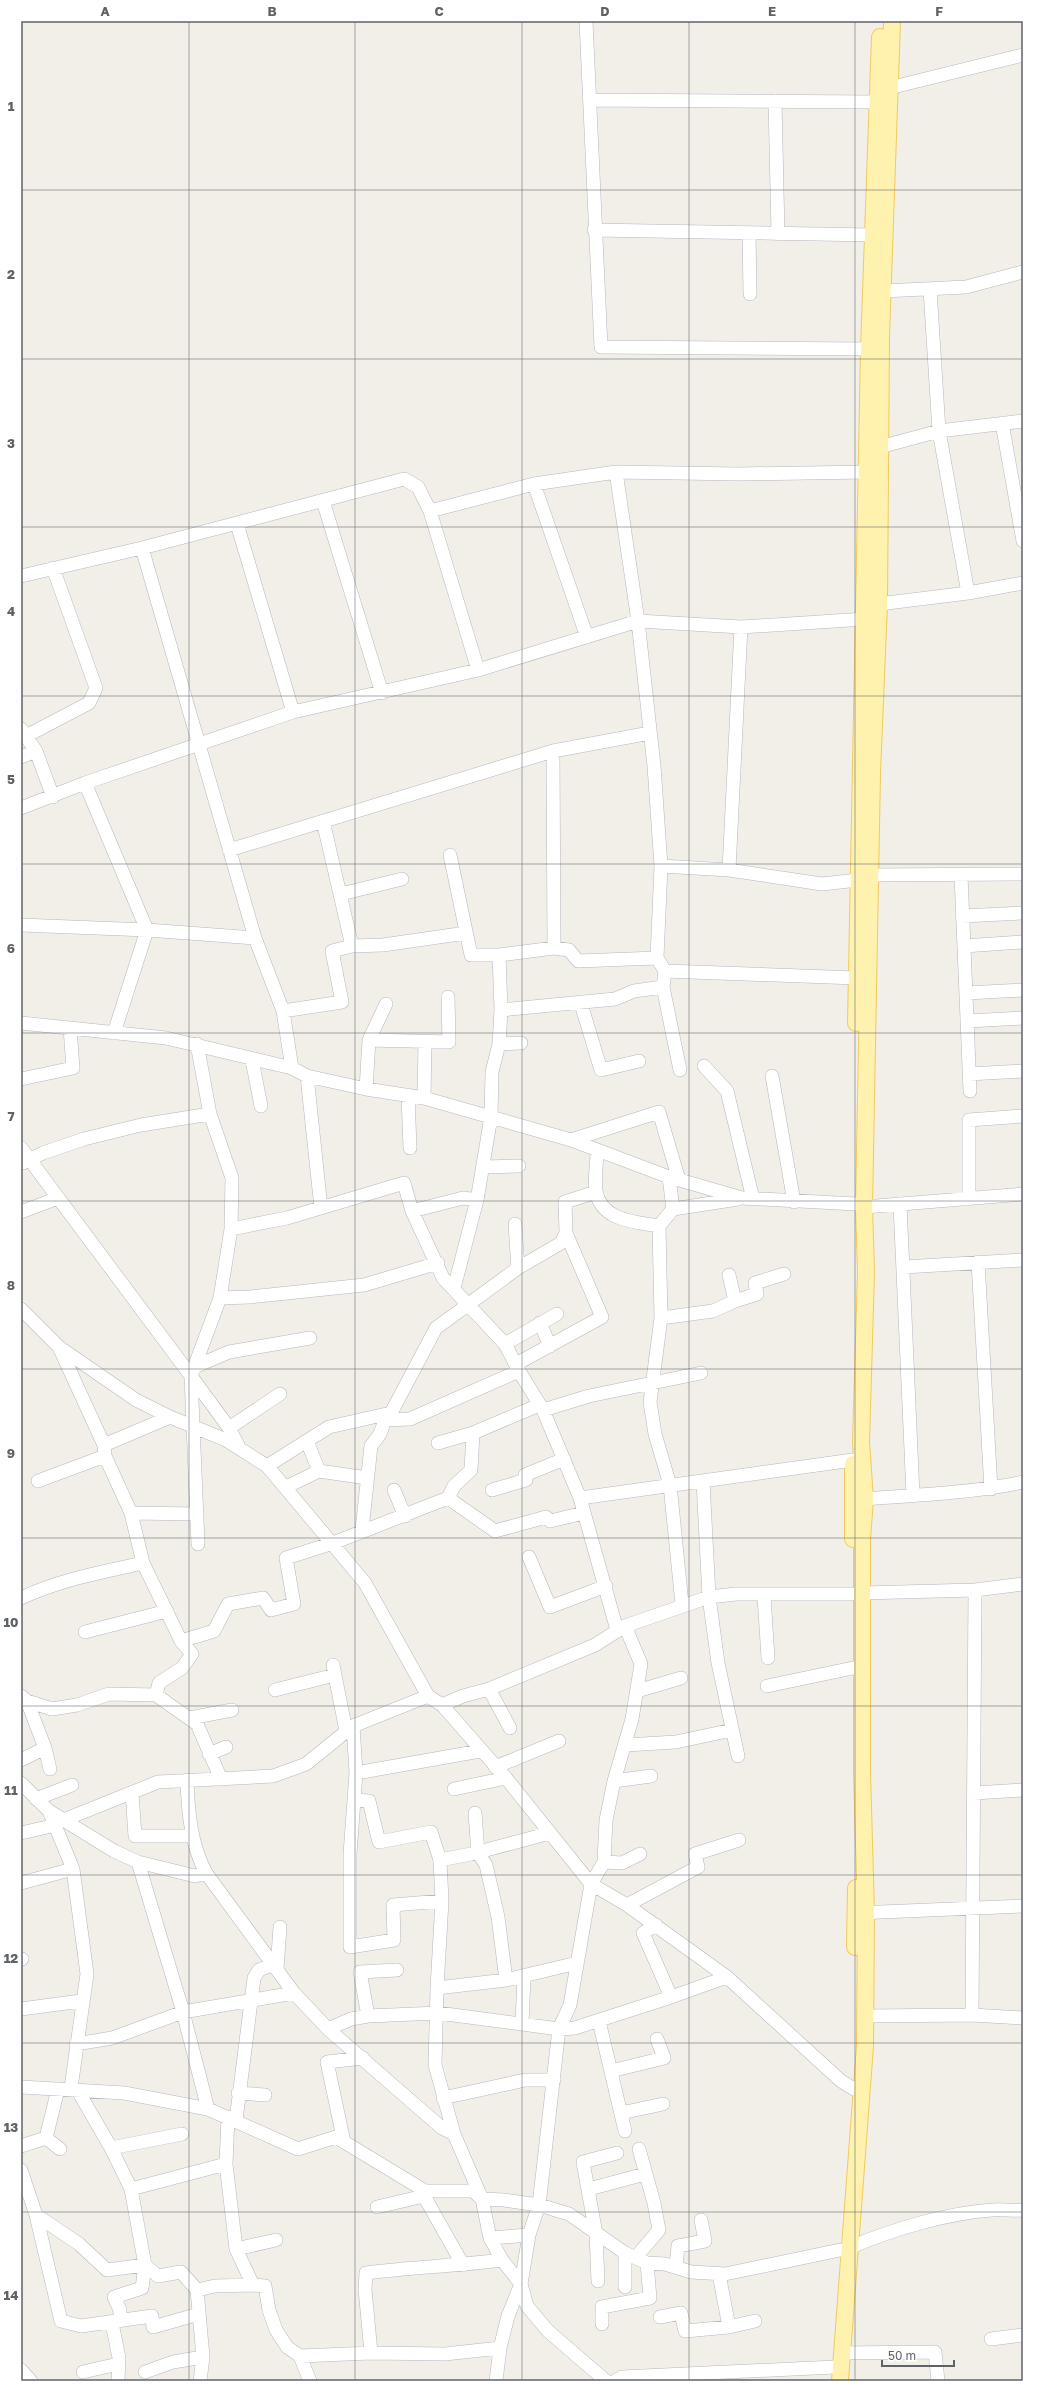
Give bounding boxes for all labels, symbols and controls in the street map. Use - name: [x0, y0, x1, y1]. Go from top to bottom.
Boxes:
- text: A: [100, 3, 110, 19]
- text: B: [267, 3, 277, 19]
- text: C: [434, 3, 444, 19]
- text: D: [600, 3, 610, 19]
- text: E: [768, 3, 776, 19]
- text: F: [935, 3, 943, 19]
- text: 1: [8, 98, 15, 114]
- text: 2: [7, 266, 15, 282]
- text: 3: [7, 435, 15, 451]
- text: 4: [7, 603, 15, 619]
- text: 5: [7, 771, 15, 787]
- text: 6: [7, 940, 15, 956]
- text: 7: [7, 1108, 15, 1124]
- text: 8: [7, 1277, 15, 1293]
- text: 9: [7, 1445, 15, 1461]
- text: 10: [3, 1614, 19, 1630]
- text: 11: [4, 1782, 18, 1798]
- text: 12: [4, 1950, 18, 1966]
- text: 13: [4, 2119, 18, 2135]
- text: 14: [4, 2287, 18, 2303]
- scale bar: [882, 2342, 954, 2368]
- text: 50 m: [888, 2348, 916, 2363]

